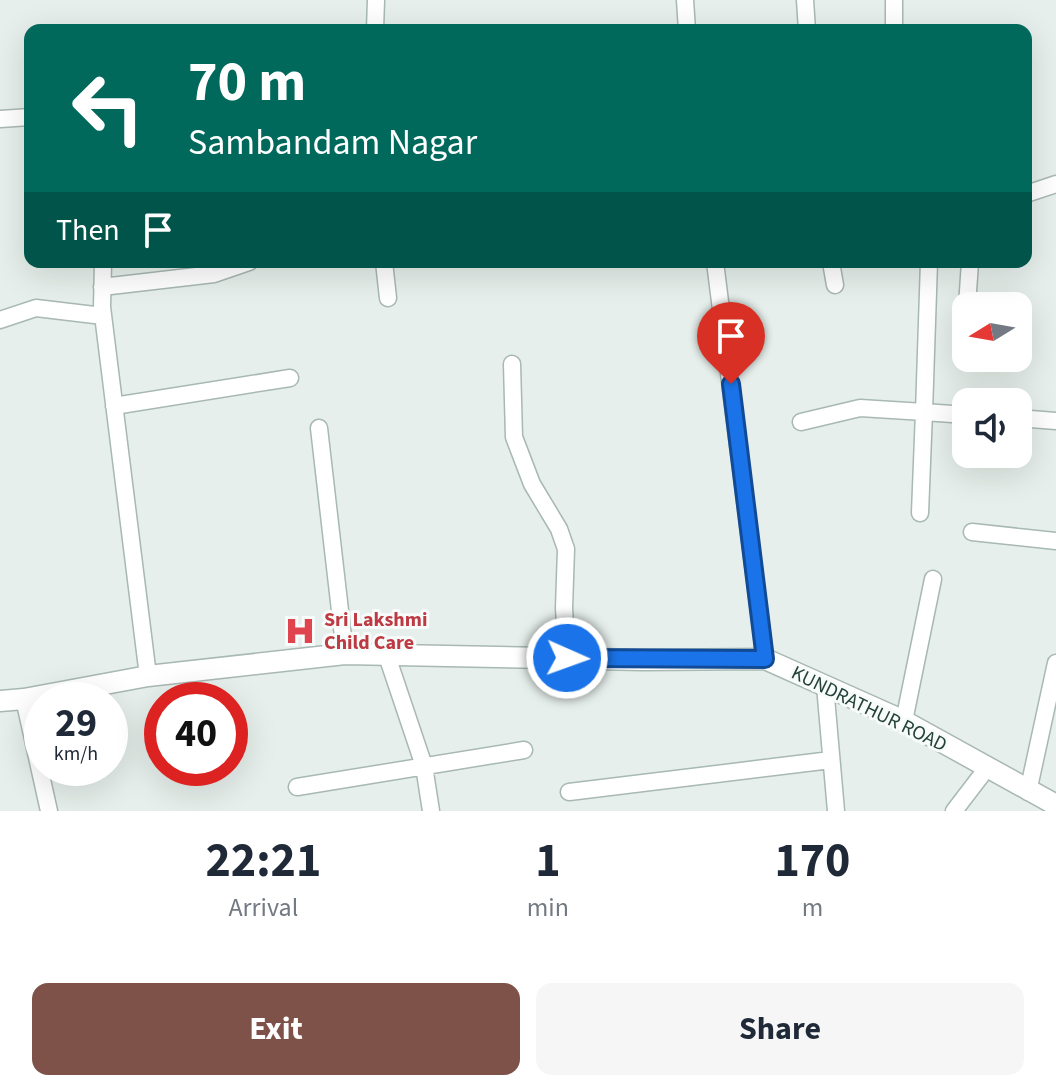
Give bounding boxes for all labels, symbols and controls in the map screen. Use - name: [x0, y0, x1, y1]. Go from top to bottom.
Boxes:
- text: 70 m: [188, 43, 306, 122]
- icon: left: [56, 56, 160, 160]
- text: Sambandam Nagar: [188, 117, 477, 168]
- icon: arrive: [136, 208, 180, 252]
- text: Then: [56, 209, 120, 252]
- north arrow: [952, 292, 1032, 372]
- map controls: [952, 292, 1032, 468]
- pin: [697, 302, 765, 384]
- icon: arrive: [709, 314, 753, 358]
- button: sound: [952, 388, 1032, 468]
- place label: Sri Lakshmi Child Care: [324, 606, 427, 657]
- hospital icon: Sri Lakshmi Child Care: [283, 614, 317, 648]
- position arrow: [525, 616, 609, 700]
- street label: KUNDRATHUR ROAD: [786, 659, 952, 759]
- speed limit sign: 40: [144, 682, 248, 786]
- text: 29: [55, 695, 97, 752]
- text: km/h: [54, 740, 98, 768]
- text: 22:21: [205, 827, 321, 895]
- text: 1: [535, 827, 561, 895]
- text: 170: [774, 827, 850, 895]
- text: Arrival: [228, 889, 298, 926]
- text: min: [527, 889, 569, 926]
- text: m: [802, 889, 823, 926]
- button: Exit: [32, 983, 520, 1075]
- button: Share: [536, 983, 1024, 1075]

